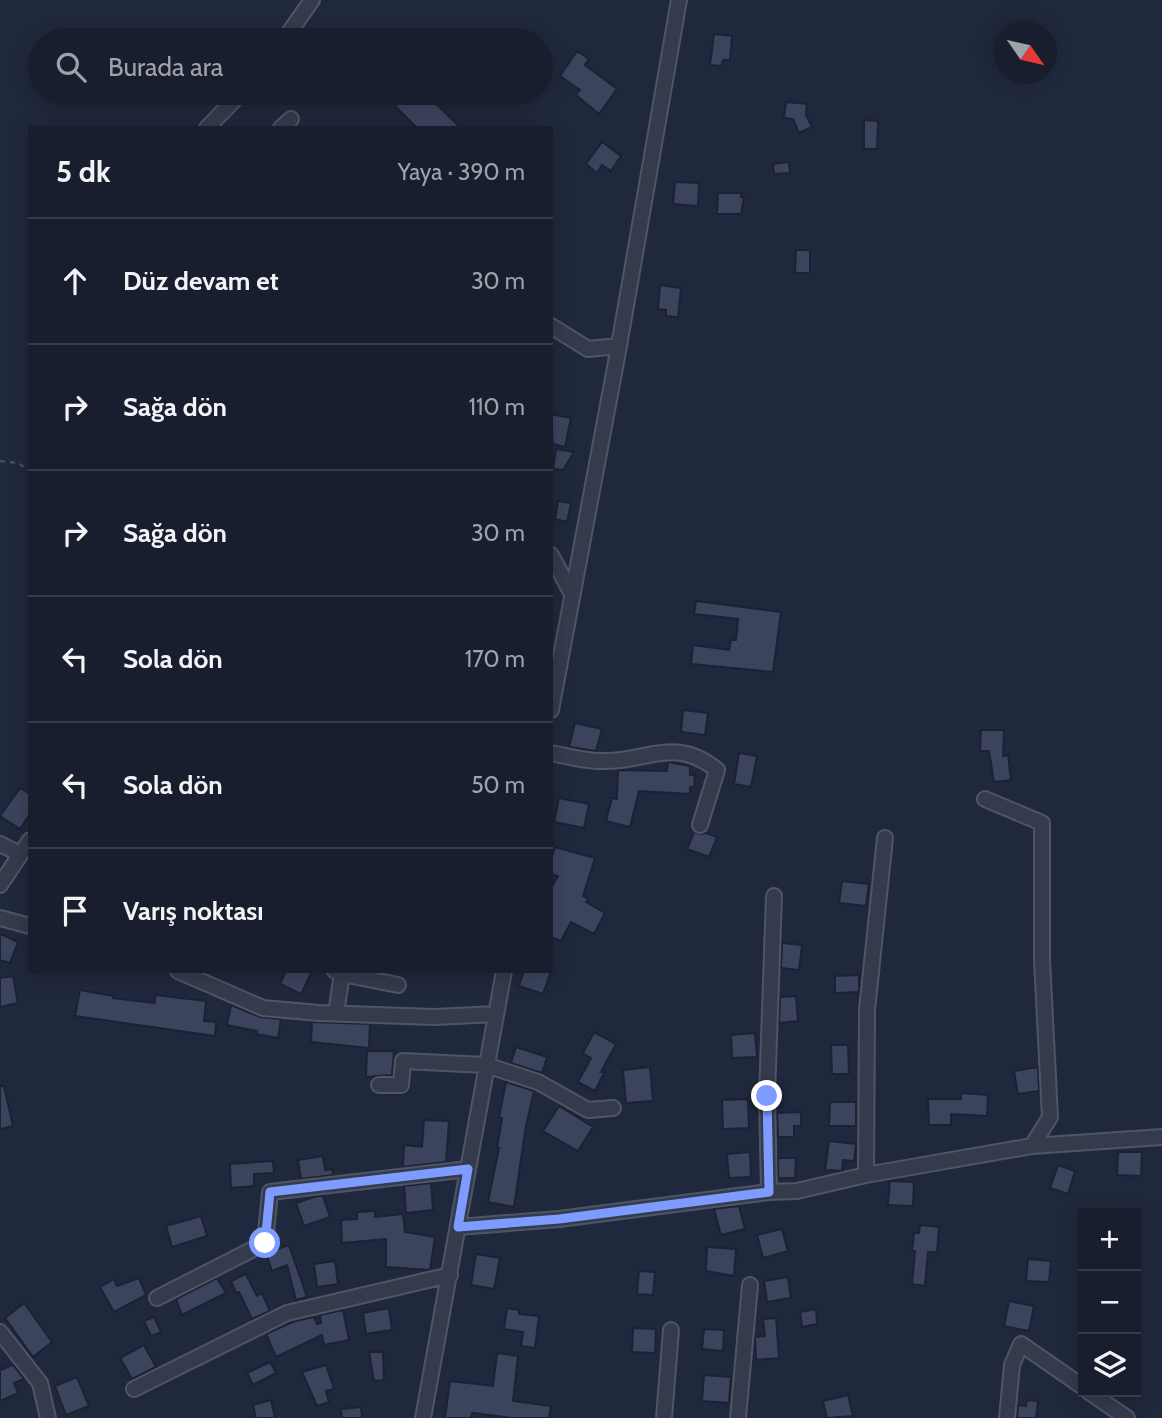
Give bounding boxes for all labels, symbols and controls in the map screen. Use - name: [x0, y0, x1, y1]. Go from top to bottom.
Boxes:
- north arrow: [994, 21, 1057, 84]
- search box: [28, 28, 553, 105]
- icon: search: [52, 48, 90, 86]
- text: Burada ara: [108, 51, 223, 83]
- text: 5 dk: [56, 153, 111, 190]
- text: Yaya · 390 m: [398, 158, 525, 186]
- icon: ahead: [56, 262, 94, 300]
- text: Düz devam et: [123, 265, 279, 297]
- text: 30 m: [471, 267, 525, 295]
- icon: right: [56, 388, 94, 426]
- text: Sağa dön: [123, 391, 227, 423]
- text: 110 m: [469, 393, 525, 421]
- icon: right: [56, 514, 94, 552]
- text: Sağa dön: [123, 517, 227, 549]
- text: 30 m: [471, 519, 525, 547]
- icon: left: [56, 640, 94, 678]
- text: Sola dön: [123, 643, 223, 675]
- text: 170 m: [465, 645, 525, 673]
- icon: left: [56, 766, 94, 804]
- text: Sola dön: [123, 769, 223, 801]
- text: 50 m: [471, 771, 525, 799]
- icon: arrive: [56, 892, 94, 930]
- text: Varış noktası: [123, 895, 264, 927]
- route end: [751, 1080, 782, 1111]
- map controls: [1078, 1208, 1141, 1397]
- button: +: [1078, 1208, 1141, 1271]
- route start: [249, 1227, 280, 1258]
- button: −: [1078, 1271, 1141, 1334]
- button: layers: [1078, 1334, 1141, 1397]

